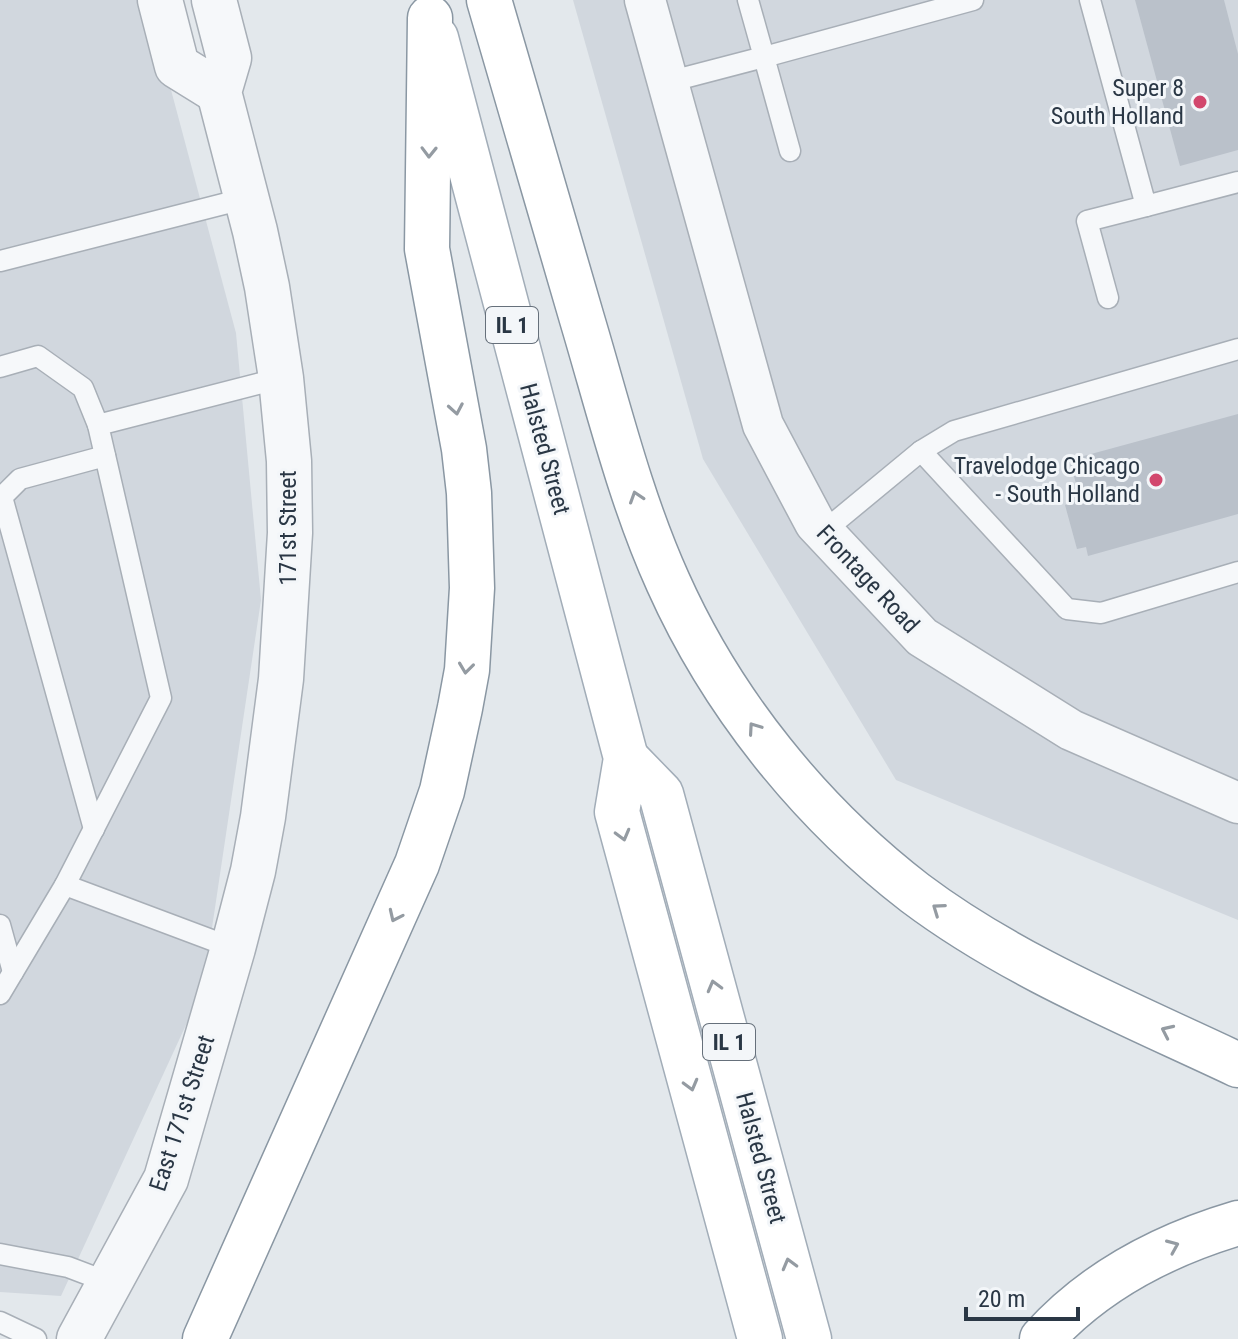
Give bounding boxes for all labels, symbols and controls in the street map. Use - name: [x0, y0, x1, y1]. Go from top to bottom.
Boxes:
- place label: Super 8 South Holland: [1051, 74, 1184, 130]
- marker: Super 8 South Holland: [1191, 93, 1209, 111]
- one-way arrow: [420, 146, 437, 159]
- road number: IL 1: [486, 307, 538, 343]
- street label: Halsted Street: [514, 380, 576, 518]
- one-way arrow: [447, 402, 464, 416]
- place label: Travelodge Chicago - South Holland: [954, 452, 1140, 508]
- street label: 171st Street: [274, 470, 302, 586]
- marker: Travelodge Chicago - South Holland: [1147, 471, 1165, 489]
- one-way arrow: [630, 491, 646, 505]
- street label: Frontage Road: [811, 519, 925, 639]
- one-way arrow: [458, 662, 475, 675]
- one-way arrow: [749, 722, 764, 736]
- one-way arrow: [614, 827, 630, 841]
- one-way arrow: [933, 904, 947, 919]
- one-way arrow: [388, 908, 404, 923]
- one-way arrow: [707, 979, 723, 993]
- road number: IL 1: [703, 1024, 755, 1060]
- one-way arrow: [1161, 1025, 1176, 1041]
- street label: East 171st Street: [144, 1031, 220, 1195]
- one-way arrow: [682, 1078, 699, 1092]
- street label: Halsted Street: [730, 1089, 792, 1227]
- one-way arrow: [1165, 1239, 1179, 1255]
- one-way arrow: [782, 1257, 799, 1271]
- scale bar: [966, 1271, 1078, 1321]
- text: 20 m: [978, 1285, 1025, 1313]

